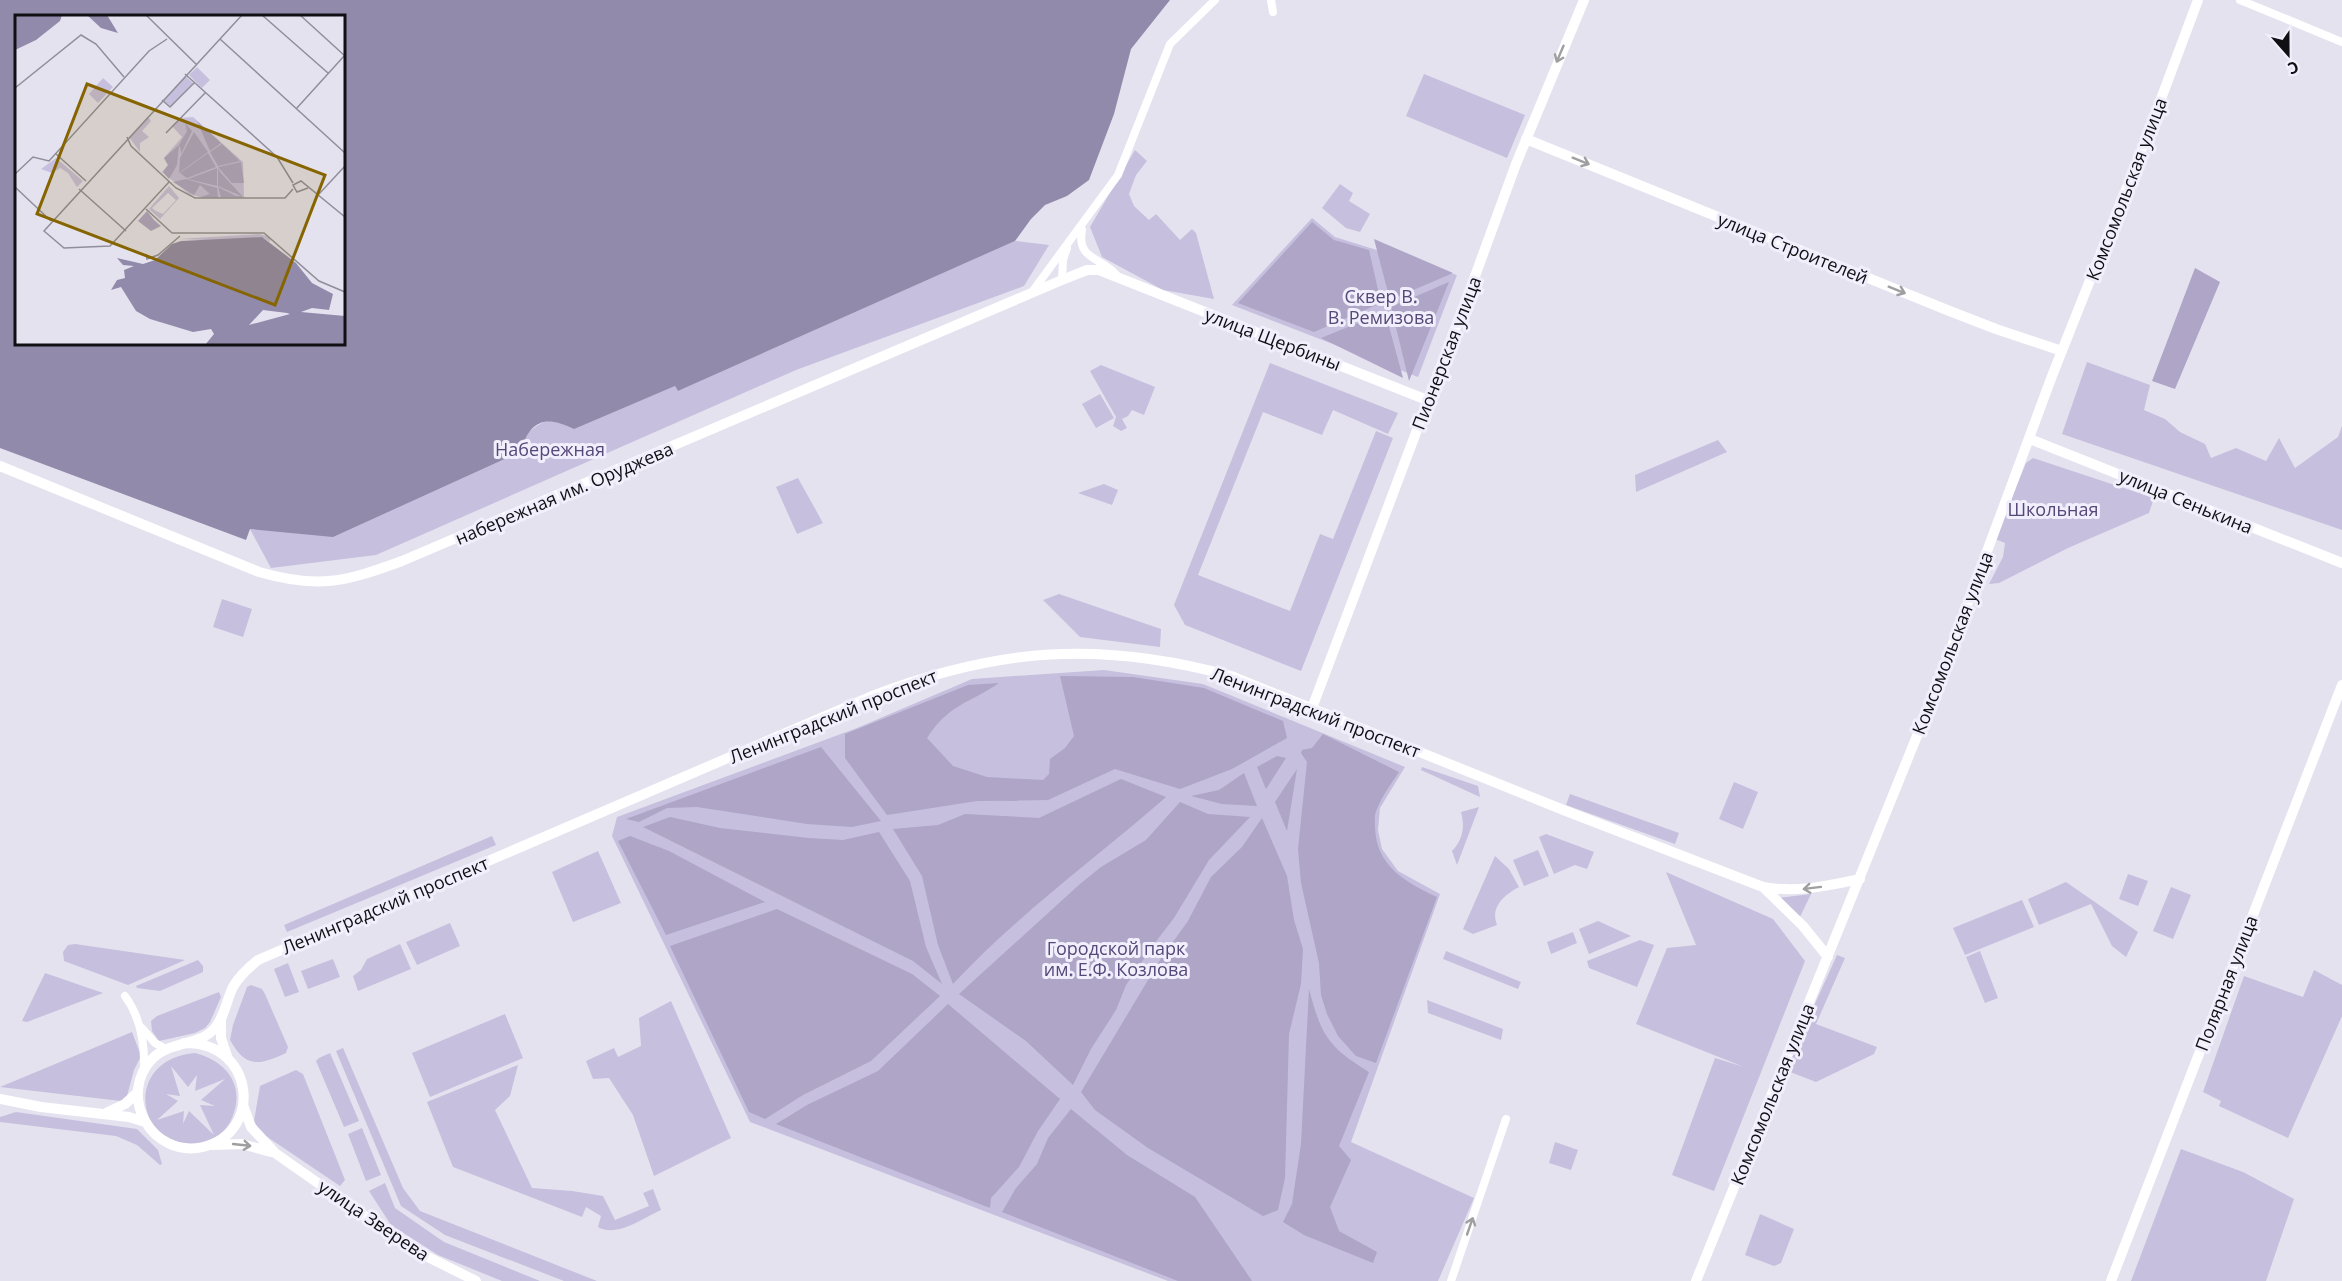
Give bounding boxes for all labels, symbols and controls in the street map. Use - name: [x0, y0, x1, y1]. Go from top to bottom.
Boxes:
- inset map: [15, 15, 345, 345]
- north arrow: [2258, 24, 2318, 84]
- one-way arrow: [1554, 44, 1565, 62]
- text: С: [2285, 56, 2302, 80]
- street label: Комсомольская улица: [2080, 94, 2172, 284]
- one-way arrow: [1571, 156, 1589, 167]
- street label: улица Строителей: [1714, 207, 1872, 289]
- street label: Пионерская улица: [1406, 273, 1486, 433]
- park label: Сквер В. В. Ремизова: [1328, 284, 1434, 329]
- one-way arrow: [1887, 285, 1906, 296]
- street label: улица Щербины: [1202, 302, 1344, 376]
- street label: набережная им. Оруджева: [451, 436, 677, 550]
- park label: Набережная: [495, 437, 605, 461]
- street label: улица Сенькина: [2116, 463, 2256, 539]
- park label: Школьная: [2008, 497, 2098, 521]
- street label: Комсомольская улица: [1906, 548, 1998, 738]
- street label: Ленинградский проспект: [1208, 661, 1425, 763]
- street label: Ленинградский проспект: [725, 663, 941, 769]
- street label: Ленинградский проспект: [278, 850, 492, 959]
- one-way arrow: [1802, 883, 1822, 894]
- street label: Полярная улица: [2189, 912, 2263, 1054]
- park label: Городской парк им. Е.Ф. Козлова: [1044, 936, 1188, 981]
- street label: Комсомольская улица: [1725, 1000, 1819, 1188]
- one-way arrow: [232, 1140, 252, 1151]
- street label: улица Зверева: [314, 1174, 434, 1266]
- one-way arrow: [1465, 1217, 1476, 1236]

